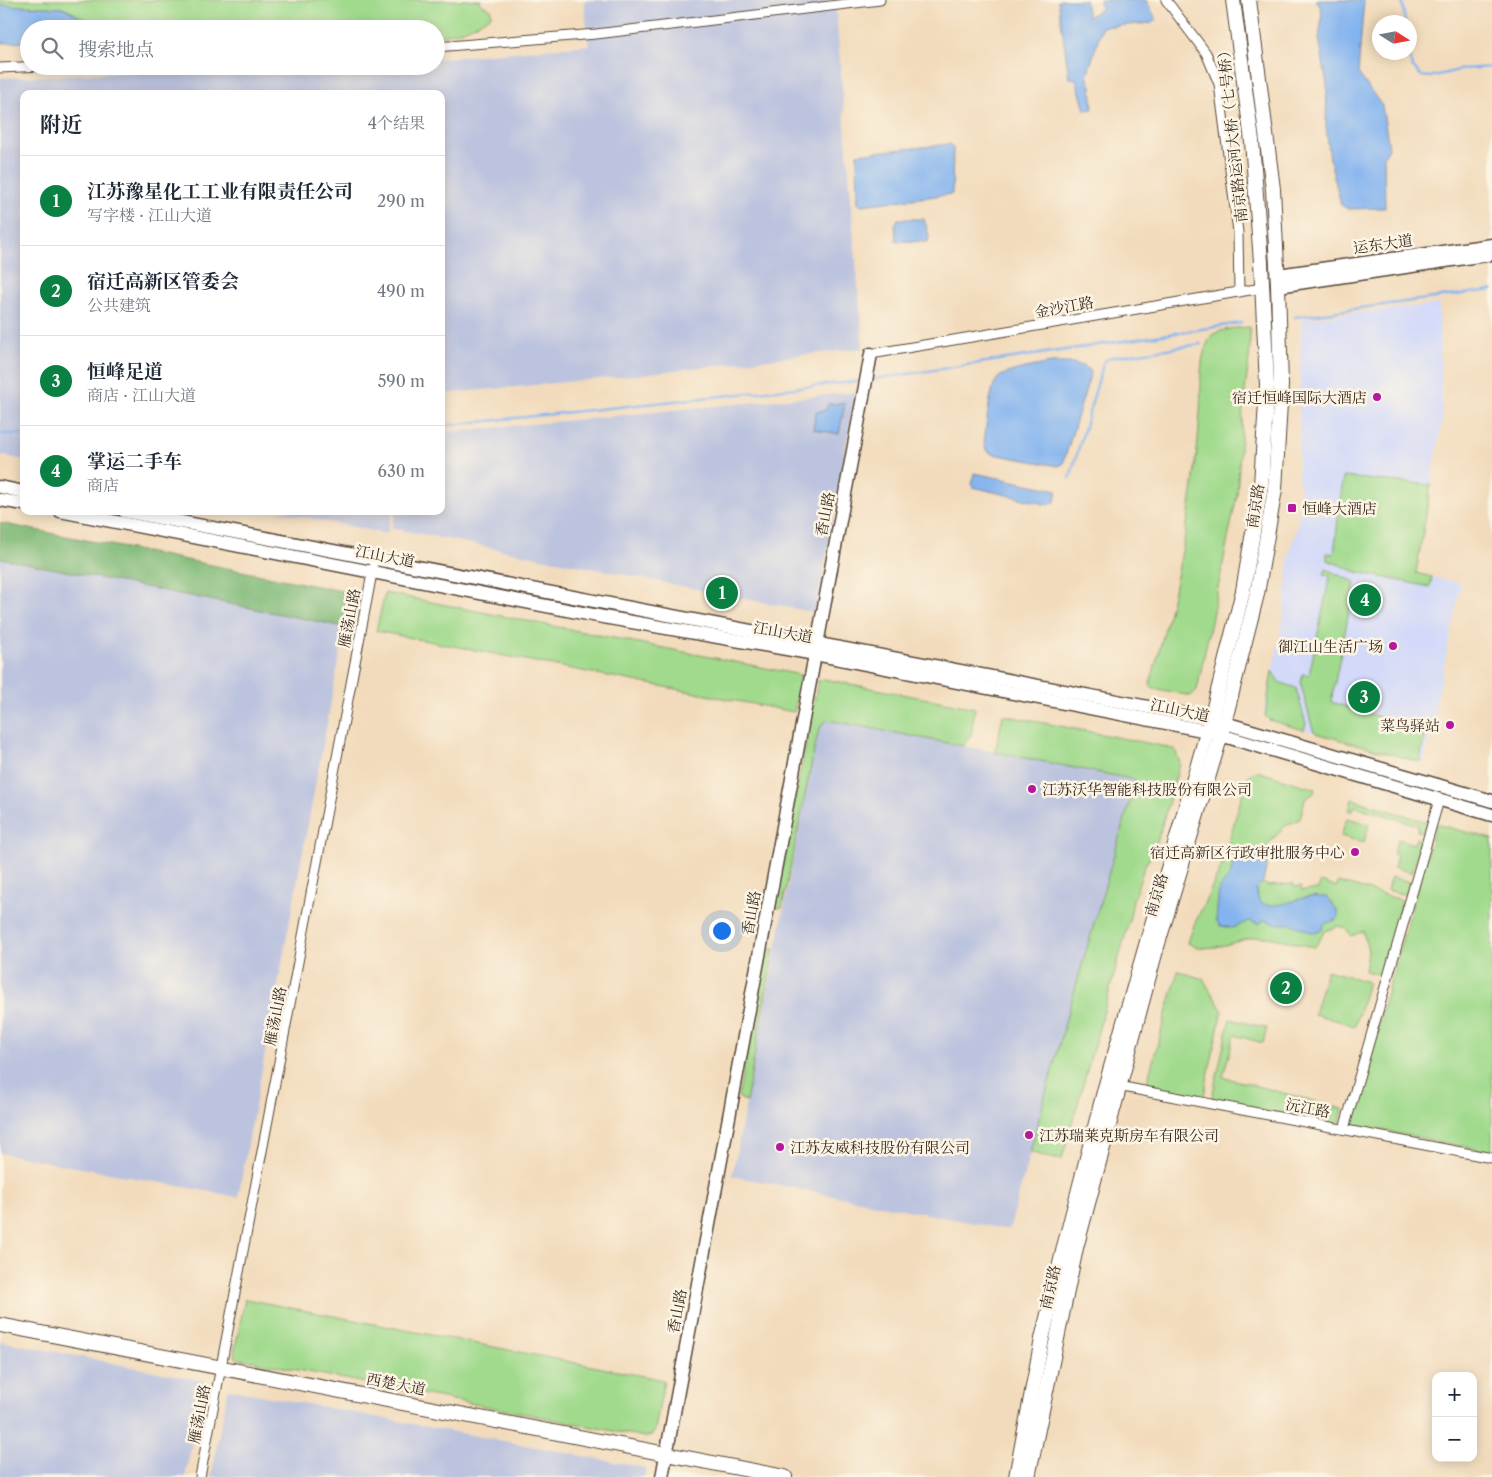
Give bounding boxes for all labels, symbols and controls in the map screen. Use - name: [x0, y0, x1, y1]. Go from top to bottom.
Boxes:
- north arrow: [1372, 15, 1417, 60]
- search box: [20, 20, 445, 75]
- icon: search: [38, 34, 66, 62]
- text: 搜索地点: [78, 38, 154, 61]
- street label: 南京路运河大桥（七号桥）: [1213, 42, 1251, 224]
- text: 附近: [40, 112, 82, 137]
- text: 4个结果: [368, 113, 425, 133]
- text: 江苏豫星化工工业有限责任公司: [87, 180, 353, 203]
- text: 1: [52, 191, 60, 211]
- text: 290 m: [377, 191, 425, 211]
- text: 写字楼 · 江山大道: [87, 205, 212, 225]
- street label: 运东大道: [1352, 230, 1414, 258]
- text: 宿迁高新区管委会: [87, 270, 239, 293]
- text: 2: [51, 281, 61, 301]
- text: 490 m: [377, 281, 425, 301]
- street label: 金沙江路: [1033, 292, 1095, 322]
- text: 公共建筑: [87, 295, 151, 315]
- text: 恒峰足道: [87, 360, 163, 383]
- text: 3: [51, 371, 61, 391]
- text: 590 m: [378, 371, 425, 391]
- text: 商店 · 江山大道: [87, 385, 196, 405]
- place label: 宿迁恒峰国际大酒店: [1232, 388, 1367, 407]
- marker: 宿迁恒峰国际大酒店: [1371, 391, 1383, 403]
- text: 掌运二手车: [87, 450, 182, 473]
- text: 4: [51, 461, 61, 481]
- text: 630 m: [378, 461, 425, 481]
- text: 商店: [87, 475, 119, 495]
- street label: 南京路: [1242, 482, 1268, 530]
- street label: 香山路: [811, 490, 839, 538]
- place label: 恒峰大酒店: [1302, 499, 1377, 518]
- marker: 恒峰大酒店: [1286, 502, 1298, 514]
- street label: 江山大道: [354, 541, 416, 571]
- pin: 1: [706, 574, 738, 612]
- pin: 4: [1349, 581, 1381, 619]
- street label: 雁荡山路: [334, 587, 364, 649]
- street label: 江山大道: [752, 617, 814, 647]
- place label: 御江山生活广场: [1278, 637, 1383, 656]
- marker: 御江山生活广场: [1387, 640, 1399, 652]
- pin: 3: [1348, 678, 1380, 716]
- street label: 江山大道: [1149, 694, 1211, 726]
- place label: 菜鸟驿站: [1380, 716, 1440, 735]
- marker: 菜鸟驿站: [1444, 719, 1456, 731]
- place label: 江苏沃华智能科技股份有限公司: [1042, 780, 1252, 799]
- marker: 江苏沃华智能科技股份有限公司: [1026, 783, 1038, 795]
- place label: 宿迁高新区行政审批服务中心: [1150, 843, 1345, 862]
- marker: 宿迁高新区行政审批服务中心: [1349, 846, 1361, 858]
- street label: 南京路: [1140, 871, 1172, 919]
- street label: 香山路: [738, 889, 764, 937]
- your location: [709, 918, 735, 944]
- pin: 2: [1270, 969, 1302, 1007]
- street label: 雁荡山路: [260, 985, 290, 1047]
- street label: 沅江路: [1284, 1094, 1332, 1122]
- place label: 江苏瑞莱克斯房车有限公司: [1039, 1126, 1219, 1145]
- marker: 江苏瑞莱克斯房车有限公司: [1023, 1129, 1035, 1141]
- place label: 江苏友威科技股份有限公司: [790, 1138, 970, 1157]
- marker: 江苏友威科技股份有限公司: [774, 1141, 786, 1153]
- street label: 南京路: [1036, 1263, 1064, 1311]
- street label: 香山路: [663, 1287, 691, 1335]
- street label: 西楚大道: [365, 1369, 427, 1399]
- map controls: [1432, 1372, 1477, 1462]
- button: +: [1432, 1372, 1477, 1417]
- street label: 雁荡山路: [184, 1383, 214, 1445]
- button: −: [1432, 1417, 1477, 1462]

